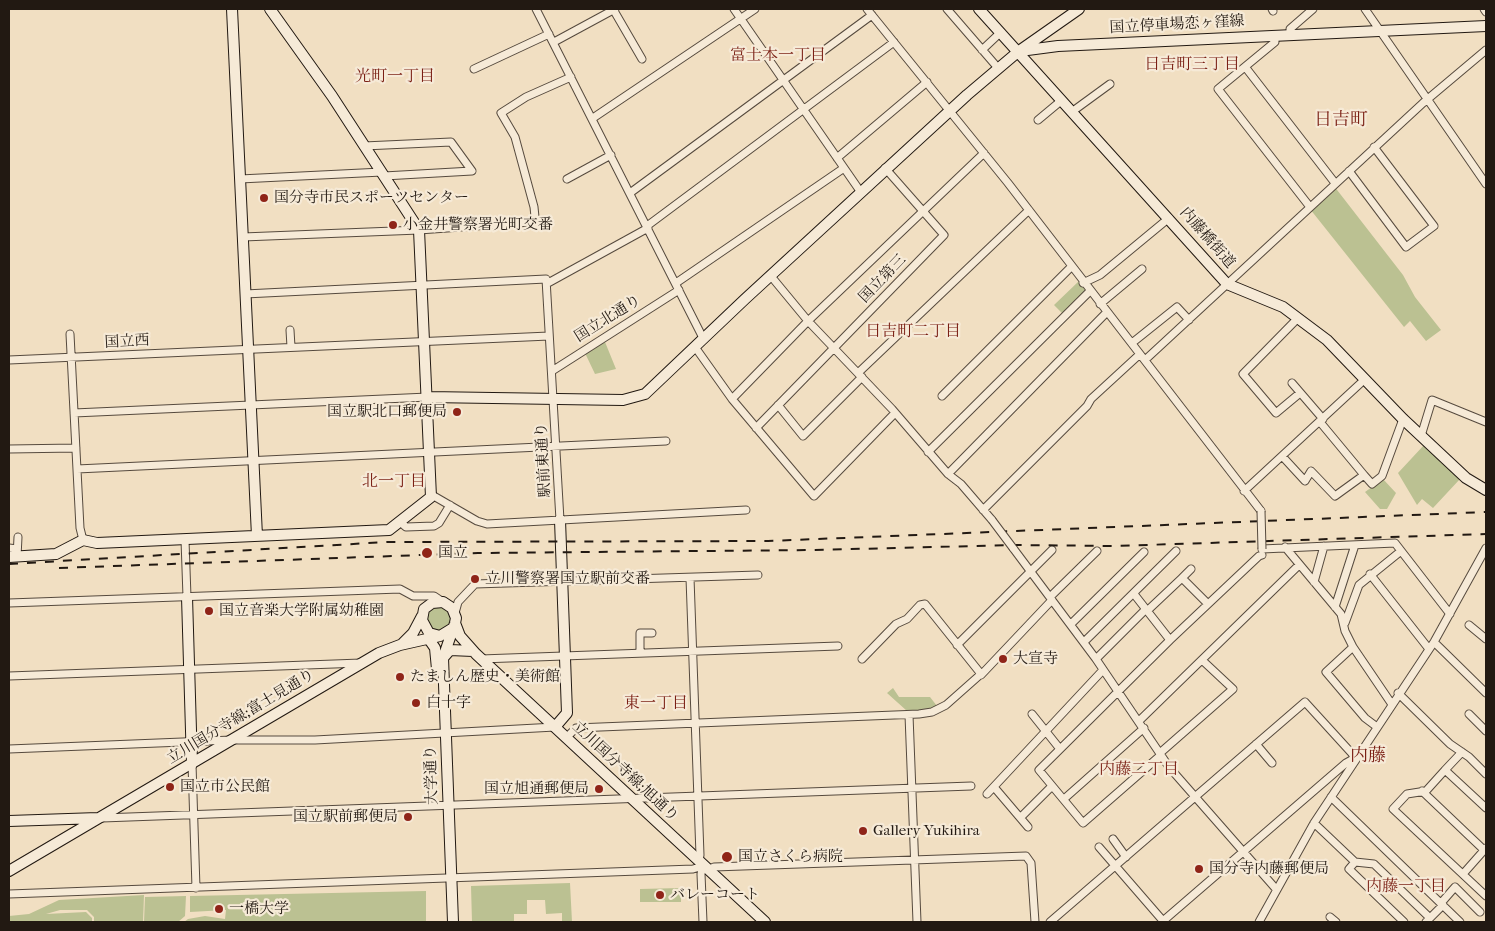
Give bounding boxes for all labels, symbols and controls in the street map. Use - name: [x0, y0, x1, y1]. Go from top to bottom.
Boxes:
- street label: 国立停車場恋ヶ窪線: [1109, 12, 1245, 38]
- district label: 富士本一丁目: [730, 46, 826, 66]
- district label: 日吉町三丁目: [1144, 55, 1240, 75]
- district label: 光町一丁目: [355, 67, 435, 87]
- district label: 日吉町: [1314, 110, 1368, 132]
- place label: 国分寺市民スポーツセンター: [274, 189, 469, 207]
- marker: 国分寺市民スポーツセンター: [258, 192, 270, 204]
- street label: 内藤橋街道: [1176, 204, 1238, 272]
- place label: 小金井警察署光町交番: [403, 216, 553, 234]
- marker: 小金井警察署光町交番: [387, 219, 399, 231]
- street label: 国立第三: [856, 251, 910, 307]
- street label: 国立北通り: [571, 291, 645, 347]
- district label: 日吉町二丁目: [865, 322, 961, 342]
- street label: 国立西: [104, 332, 150, 352]
- place label: 国立駅北口郵便局: [327, 403, 447, 421]
- marker: 国立駅北口郵便局: [451, 406, 463, 418]
- street label: 駅前東通り: [533, 422, 555, 498]
- district label: 北一丁目: [362, 472, 426, 492]
- place label: 国立: [438, 544, 468, 562]
- marker: 国立: [420, 546, 434, 560]
- place label: 立川警察署国立駅前交番: [485, 570, 650, 588]
- marker: 立川警察署国立駅前交番: [469, 573, 481, 585]
- place label: 国立音楽大学附属幼稚園: [219, 602, 384, 620]
- marker: 国立音楽大学附属幼稚園: [203, 605, 215, 617]
- place label: 大宣寺: [1013, 650, 1058, 668]
- marker: 大宣寺: [997, 653, 1009, 665]
- street label: 立川国分寺線;富士見通り: [164, 666, 318, 768]
- place label: たましん歴史・美術館: [410, 668, 560, 686]
- marker: たましん歴史・美術館: [394, 671, 406, 683]
- place label: 白十字: [426, 694, 471, 712]
- district label: 東一丁目: [624, 694, 688, 714]
- marker: 白十字: [410, 697, 422, 709]
- street label: 立川国分寺線;旭通り: [568, 718, 682, 826]
- street label: 大学通り: [422, 745, 442, 805]
- district label: 内藤: [1350, 746, 1386, 768]
- district label: 内藤二丁目: [1099, 760, 1179, 780]
- place label: 国立市公民館: [180, 778, 270, 796]
- place label: 国立旭通郵便局: [484, 780, 589, 798]
- marker: 国立市公民館: [164, 781, 176, 793]
- marker: 国立旭通郵便局: [593, 783, 605, 795]
- place label: 国立駅前郵便局: [293, 808, 398, 826]
- marker: 国立駅前郵便局: [402, 811, 414, 823]
- place label: Gallery Yukihira: [873, 822, 980, 840]
- marker: Gallery Yukihira: [857, 825, 869, 837]
- place label: 国立さくら病院: [738, 848, 843, 866]
- marker: 国立さくら病院: [720, 850, 734, 864]
- place label: 国分寺内藤郵便局: [1209, 860, 1329, 878]
- marker: 国分寺内藤郵便局: [1193, 863, 1205, 875]
- district label: 内藤一丁目: [1366, 877, 1446, 897]
- place label: バレーコート: [670, 886, 760, 904]
- marker: バレーコート: [654, 889, 666, 901]
- place label: 一橋大学: [229, 900, 289, 918]
- marker: 一橋大学: [213, 903, 225, 915]

